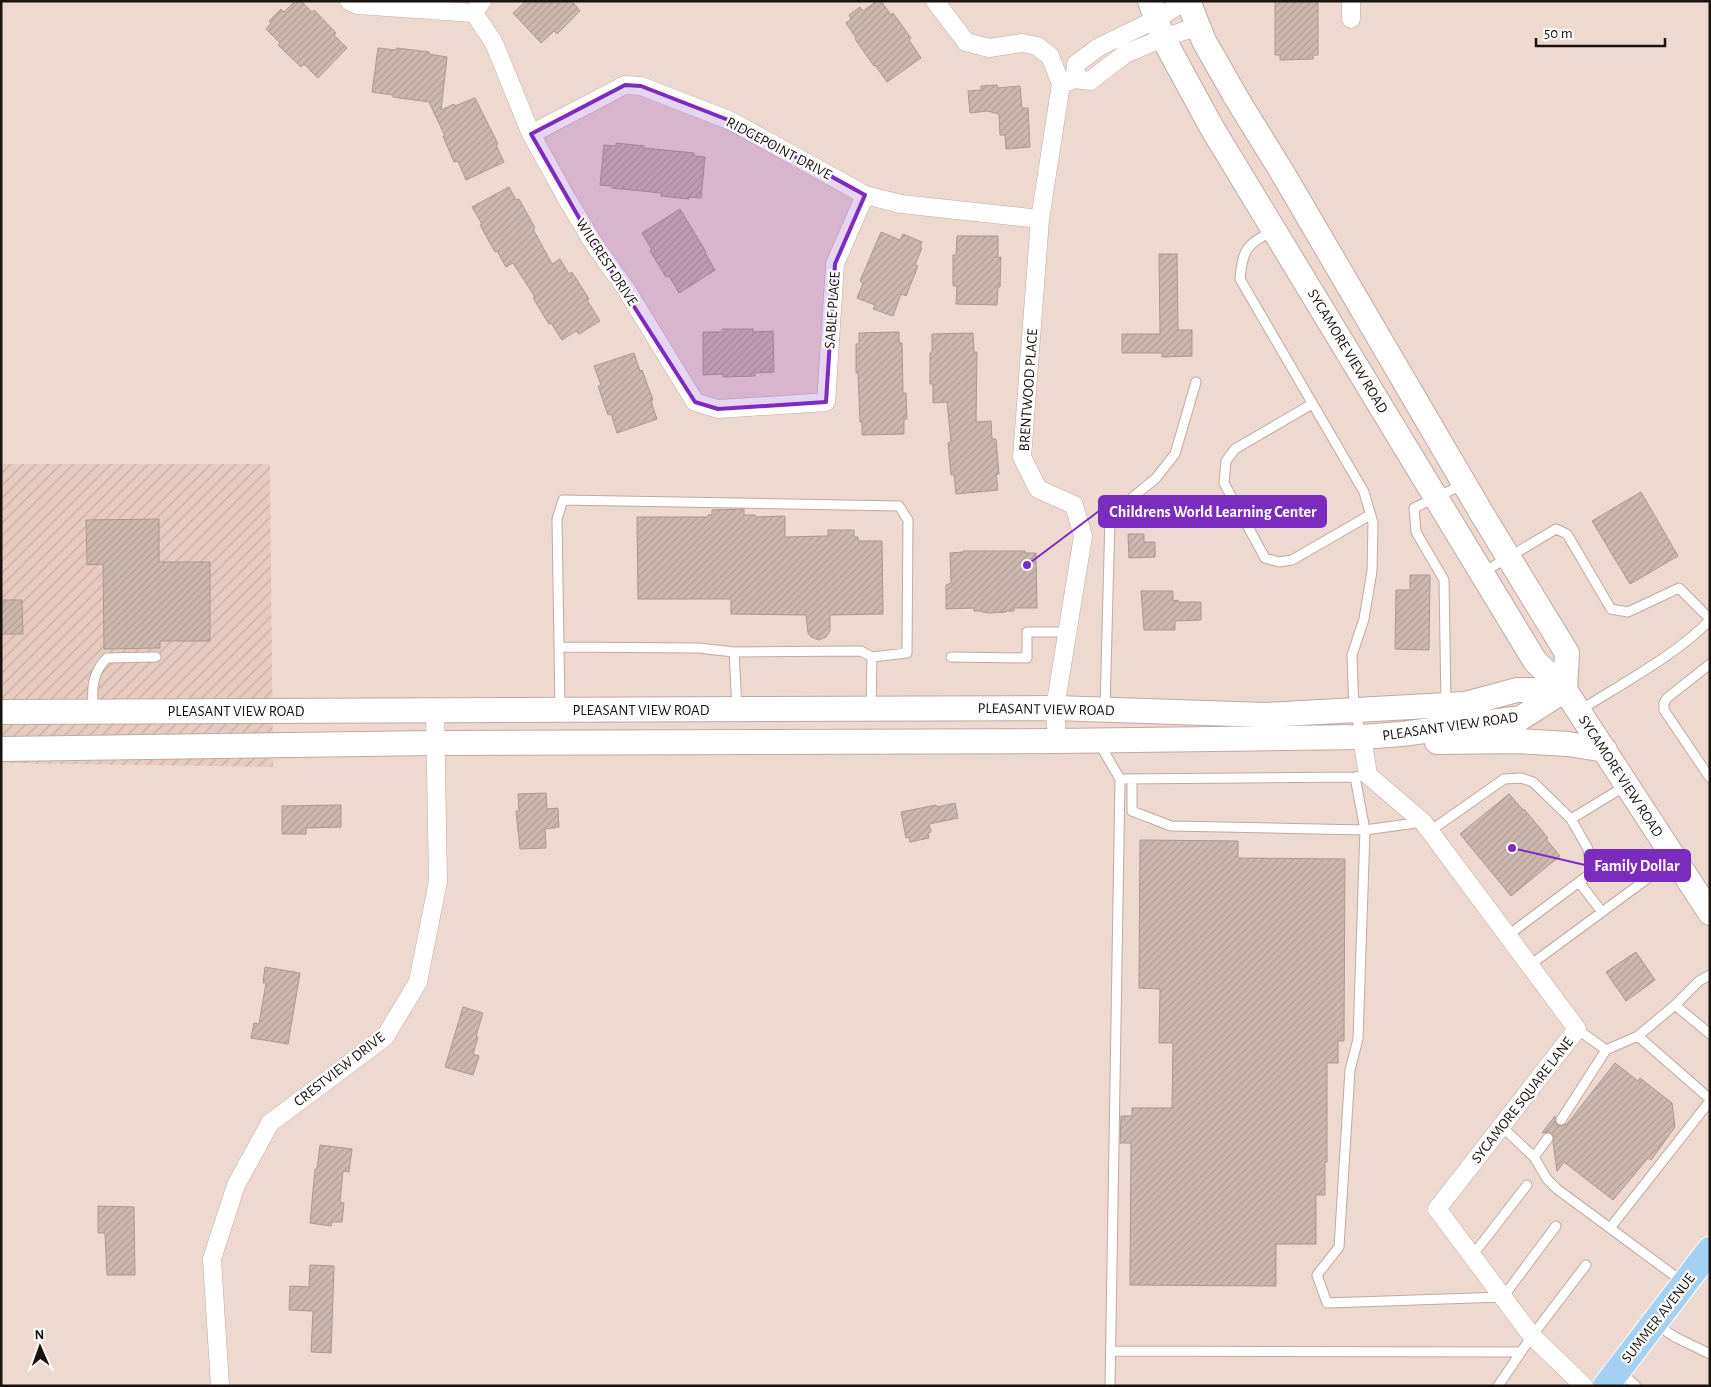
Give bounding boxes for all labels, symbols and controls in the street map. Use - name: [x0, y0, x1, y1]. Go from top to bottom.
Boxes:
- scale bar: [1536, 15, 1665, 47]
- text: 50 m: [1544, 26, 1573, 41]
- street label: RIDGEPOINT DRIVE: [724, 114, 834, 183]
- street label: WILCREST DRIVE: [573, 216, 640, 309]
- street label: SABLE PLACE: [822, 271, 843, 349]
- street label: SYCAMORE VIEW ROAD: [1305, 287, 1391, 416]
- street label: BRENTWOOD PLACE: [1017, 328, 1040, 452]
- callout: Childrens World Learning Center: [1099, 496, 1326, 527]
- text: Childrens World Learning Center: [1109, 504, 1317, 520]
- street label: PLEASANT VIEW ROAD: [977, 701, 1115, 718]
- street label: PLEASANT VIEW ROAD: [573, 703, 710, 718]
- street label: PLEASANT VIEW ROAD: [168, 704, 305, 719]
- street label: PLEASANT VIEW ROAD: [1381, 709, 1519, 743]
- street label: SYCAMORE VIEW ROAD: [1576, 713, 1666, 840]
- callout: Family Dollar: [1585, 850, 1690, 881]
- text: Family Dollar: [1594, 858, 1680, 875]
- street label: CRESTVIEW DRIVE: [291, 1029, 388, 1109]
- street label: SYCAMORE SQUARE LANE: [1469, 1035, 1576, 1166]
- street label: SUMMER AVENUE: [1619, 1271, 1698, 1366]
- north arrow: [15, 1322, 65, 1372]
- text: N: [34, 1328, 45, 1342]

